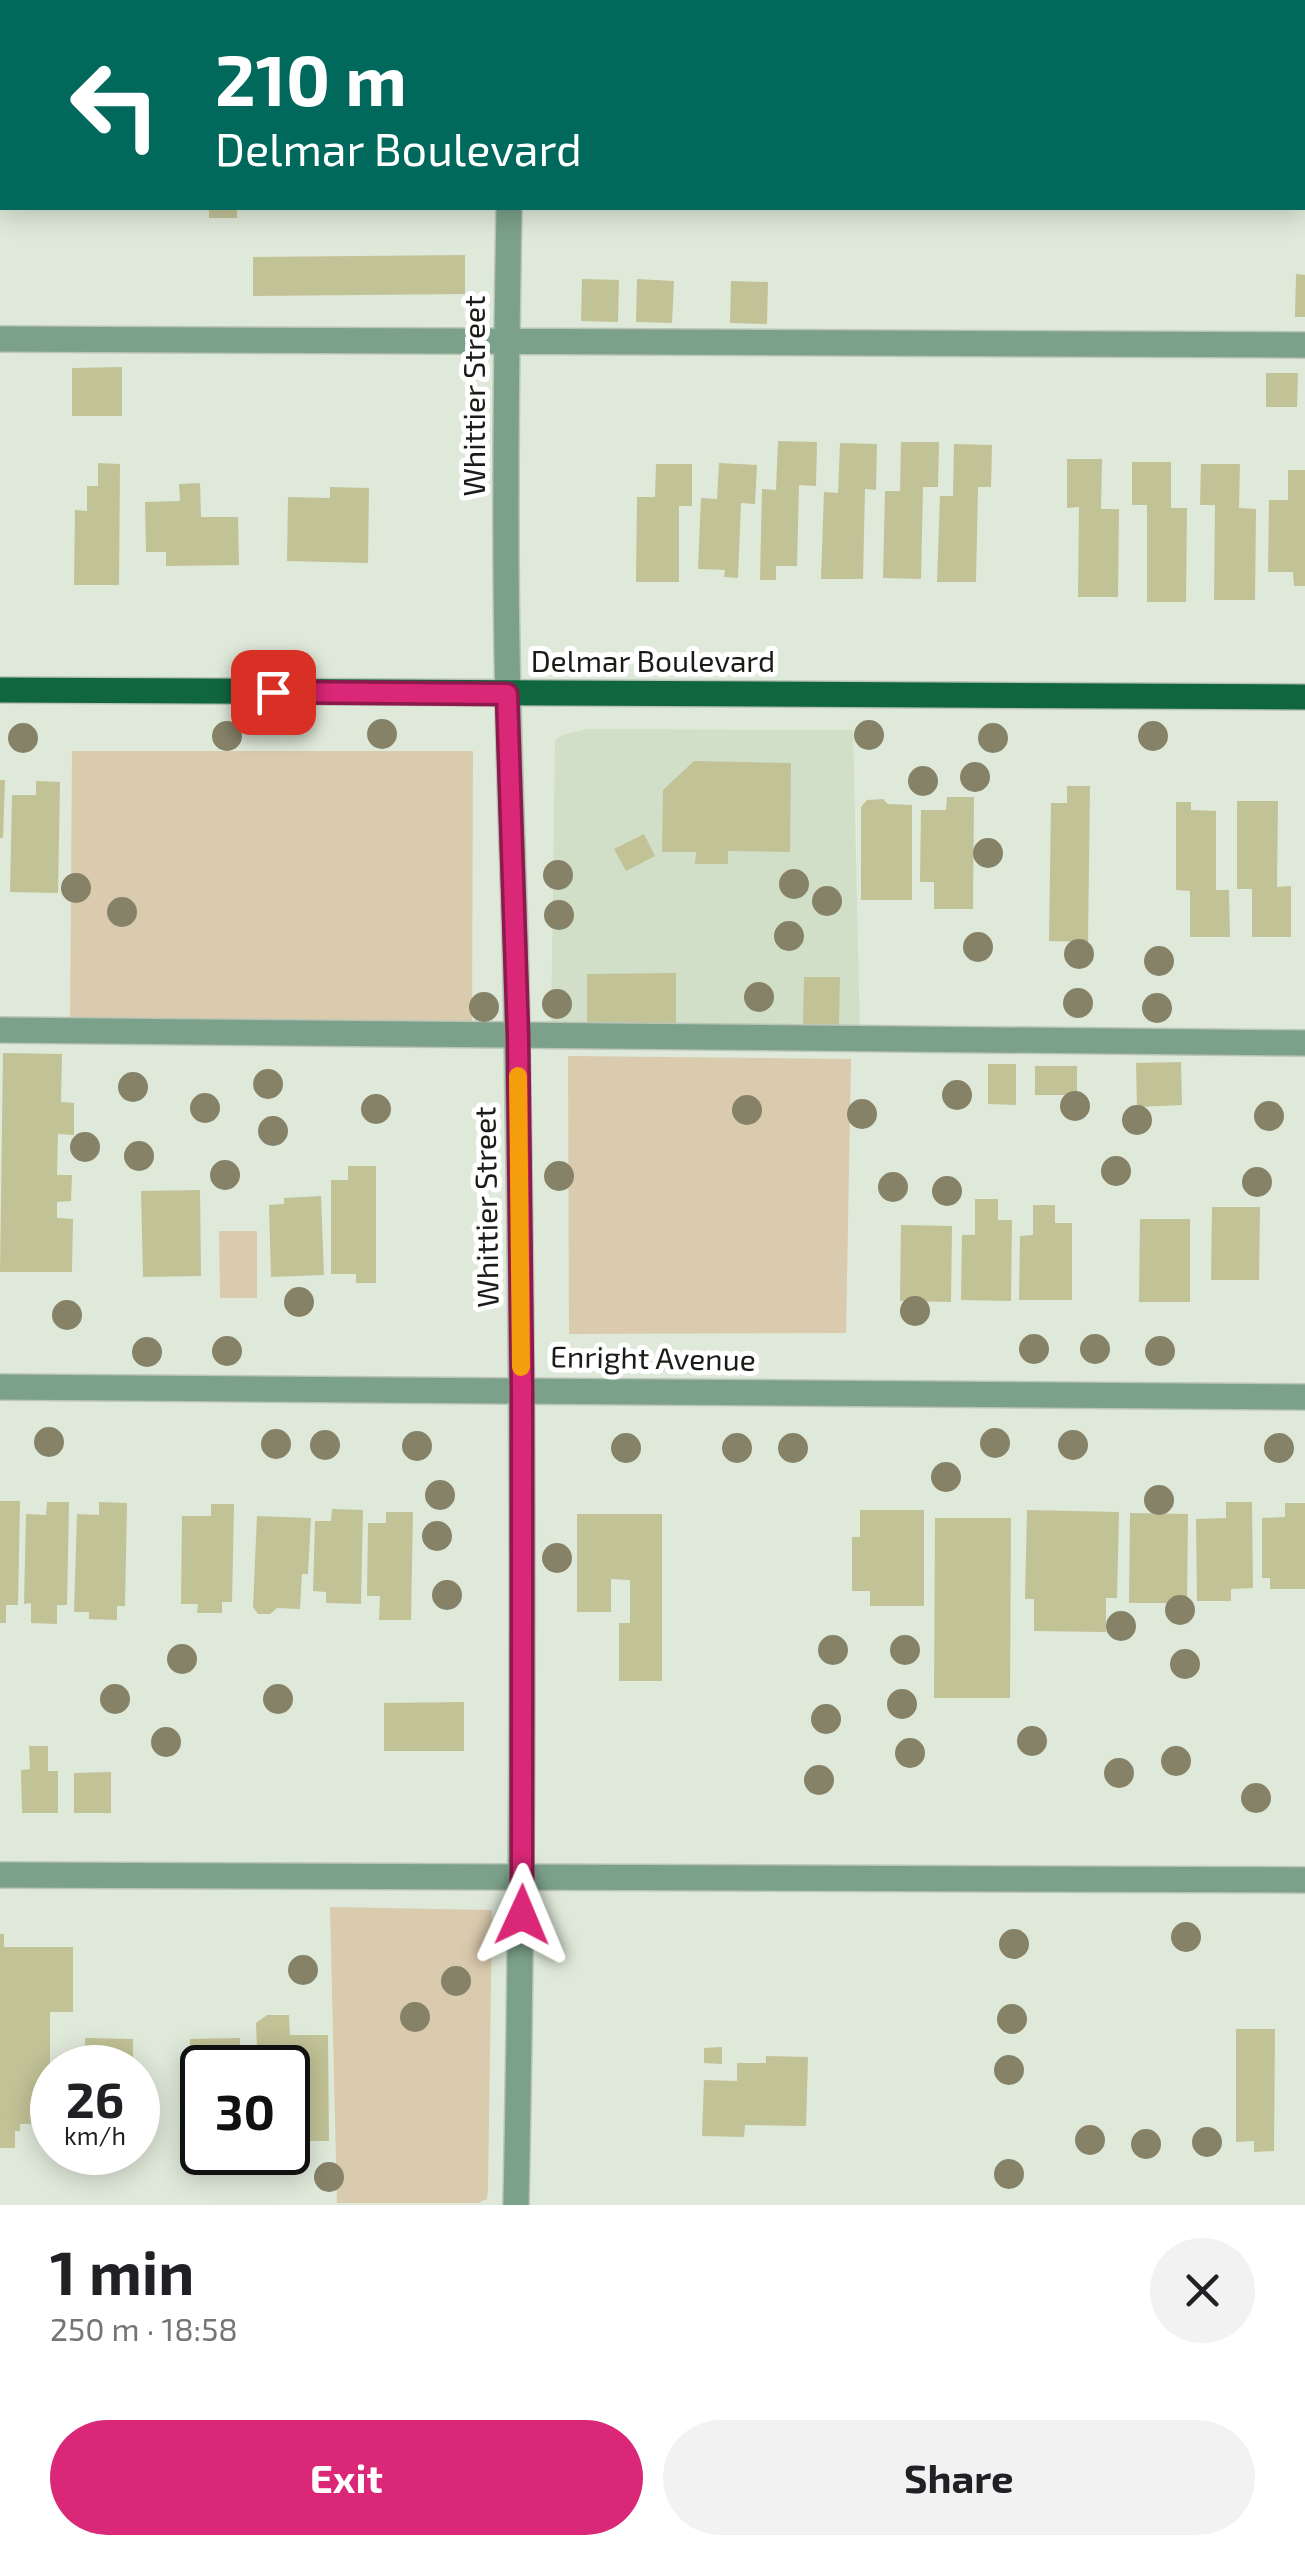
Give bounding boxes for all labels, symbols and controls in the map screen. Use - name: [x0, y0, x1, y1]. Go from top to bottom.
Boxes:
- text: 210 m: [215, 36, 407, 120]
- icon: left: [50, 40, 180, 170]
- text: Delmar Boulevard: [215, 121, 582, 175]
- street label: Whittier Street: [455, 295, 491, 497]
- street label: Delmar Boulevard: [531, 642, 775, 678]
- pin: [231, 650, 316, 735]
- icon: arrive: [246, 665, 301, 720]
- street label: Whittier Street: [465, 1106, 505, 1308]
- street label: Enright Avenue: [550, 1337, 756, 1377]
- position arrow: [470, 1863, 574, 1967]
- speed limit sign: 30: [180, 2045, 310, 2175]
- text: 26: [66, 2068, 124, 2128]
- text: km/h: [64, 2120, 126, 2150]
- text: 1 min: [50, 2235, 194, 2307]
- button: close: [1150, 2238, 1255, 2343]
- text: 250 m · 18:58: [50, 2309, 238, 2347]
- button: Exit: [50, 2420, 643, 2535]
- button: Share: [663, 2420, 1255, 2535]

